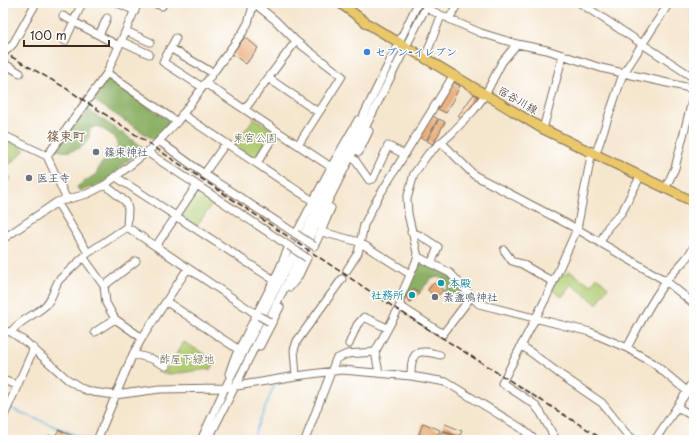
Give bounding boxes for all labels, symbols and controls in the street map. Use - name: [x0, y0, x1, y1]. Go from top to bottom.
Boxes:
- scale bar: [24, 22, 109, 48]
- text: 100 m: [30, 26, 67, 44]
- place label: セブン-イレブン: [375, 43, 457, 60]
- marker: セブン-イレブン: [362, 47, 372, 57]
- street label: 宿谷川線: [495, 81, 542, 118]
- district label: 篠束町: [46, 126, 86, 145]
- park label: 東宮公園: [233, 129, 277, 146]
- place label: 篠束神社: [104, 143, 148, 160]
- marker: 篠束神社: [91, 147, 101, 157]
- place label: 医王寺: [37, 169, 70, 186]
- marker: 医王寺: [24, 173, 34, 183]
- place label: 本殿: [449, 274, 471, 291]
- marker: 本殿: [436, 278, 446, 288]
- place label: 社務所: [371, 286, 404, 303]
- place label: 素盞鳴神社: [443, 288, 498, 305]
- marker: 社務所: [407, 290, 417, 300]
- marker: 素盞鳴神社: [430, 292, 440, 302]
- park label: 酢屋下緑地: [160, 350, 215, 367]

